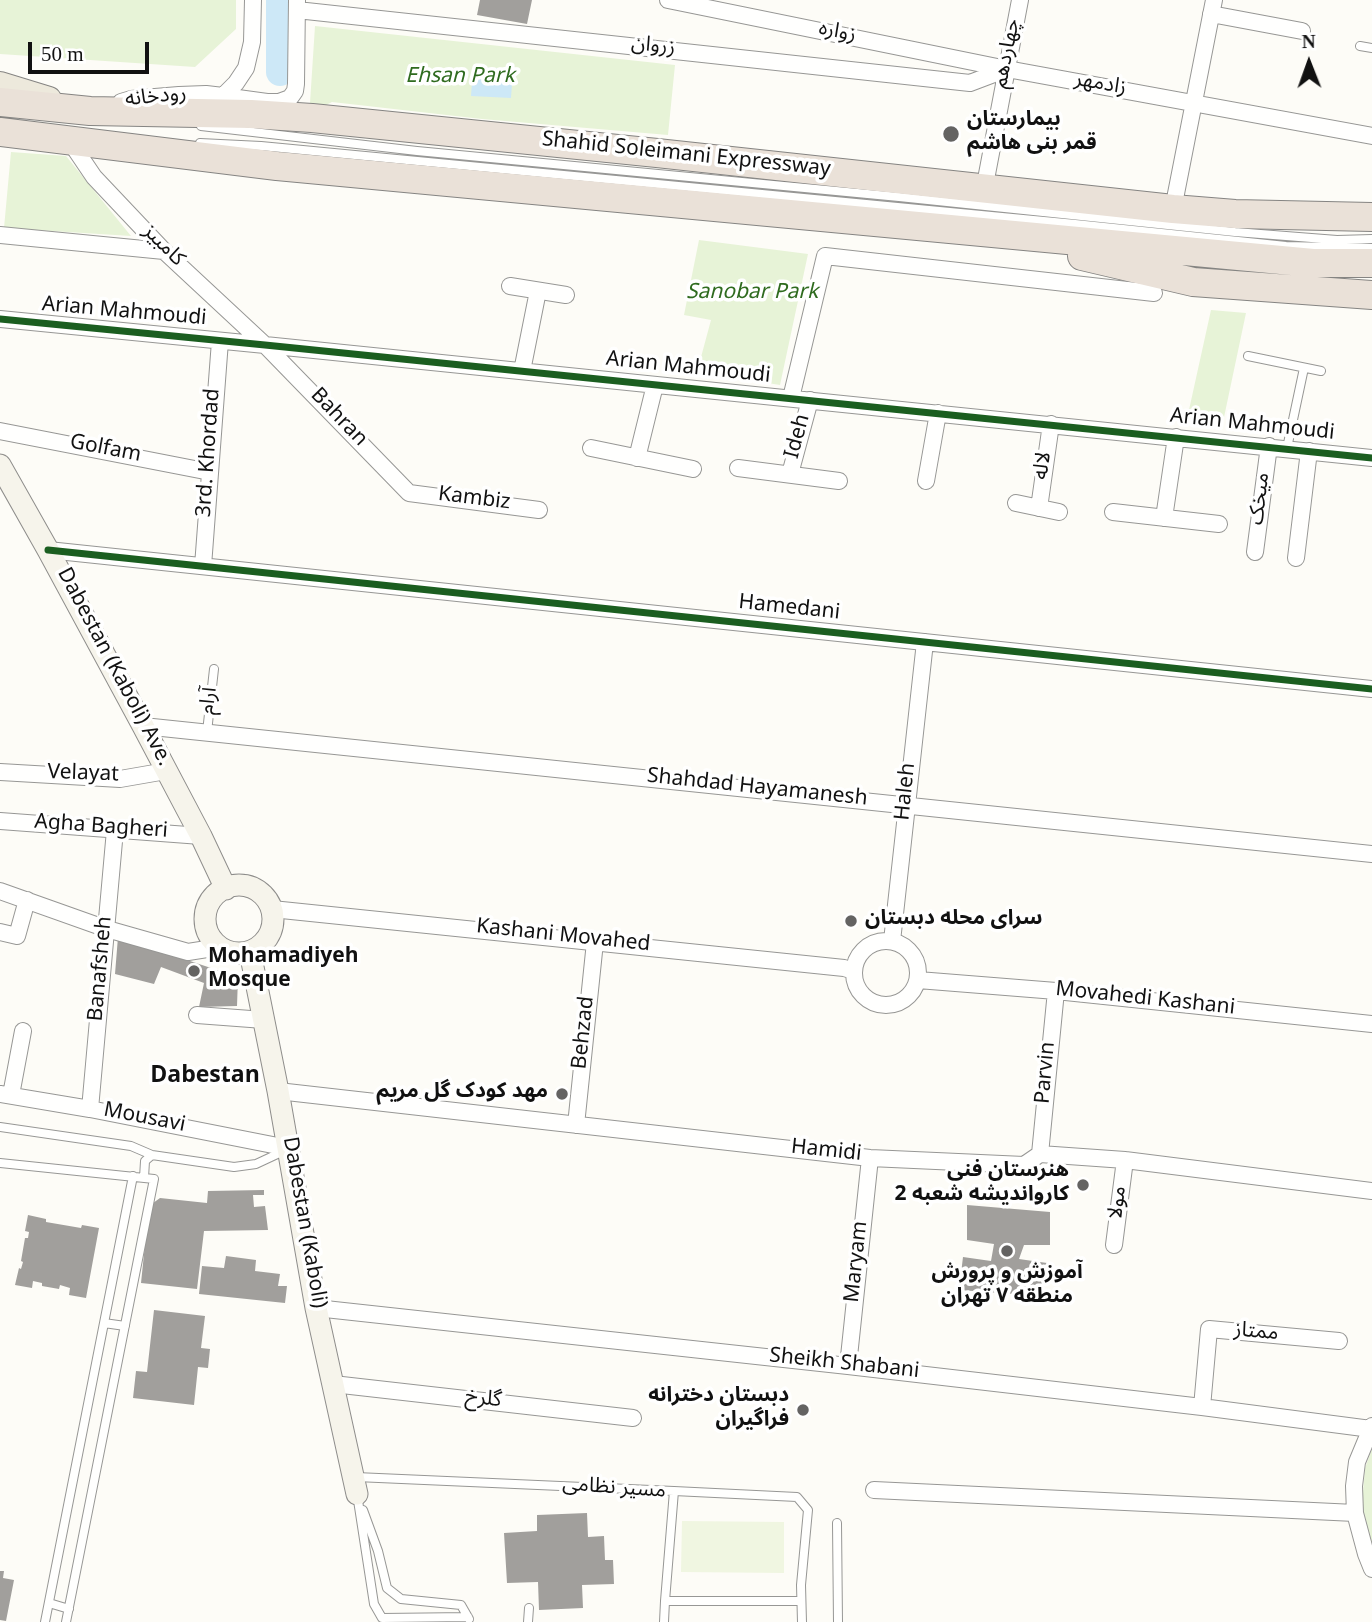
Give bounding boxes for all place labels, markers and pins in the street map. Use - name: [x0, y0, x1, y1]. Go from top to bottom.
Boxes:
- place label: بیمارستان قمر بنی هاشم: [967, 109, 1097, 159]
- marker: بیمارستان قمر بنی هاشم: [941, 124, 961, 144]
- place label: سرای محله دبستان: [865, 908, 1042, 934]
- marker: سرای محله دبستان: [843, 913, 859, 929]
- place label: Mohamadiyeh Mosque: [208, 946, 358, 996]
- marker: Mohamadiyeh Mosque: [186, 963, 202, 979]
- place label: مهد کودک گل مریم: [376, 1081, 548, 1107]
- marker: مهد کودک گل مریم: [554, 1086, 570, 1102]
- place label: هنرستان فنی کارواندیشه شعبه 2: [895, 1160, 1069, 1210]
- marker: هنرستان فنی کارواندیشه شعبه 2: [1075, 1177, 1091, 1193]
- marker: آموزش و پرورش منطقه ۷ تهران: [999, 1243, 1015, 1259]
- place label: آموزش و پرورش منطقه ۷ تهران: [931, 1262, 1083, 1312]
- place label: دبستان دخترانه فراگیران: [648, 1385, 789, 1435]
- marker: دبستان دخترانه فراگیران: [795, 1402, 811, 1418]

